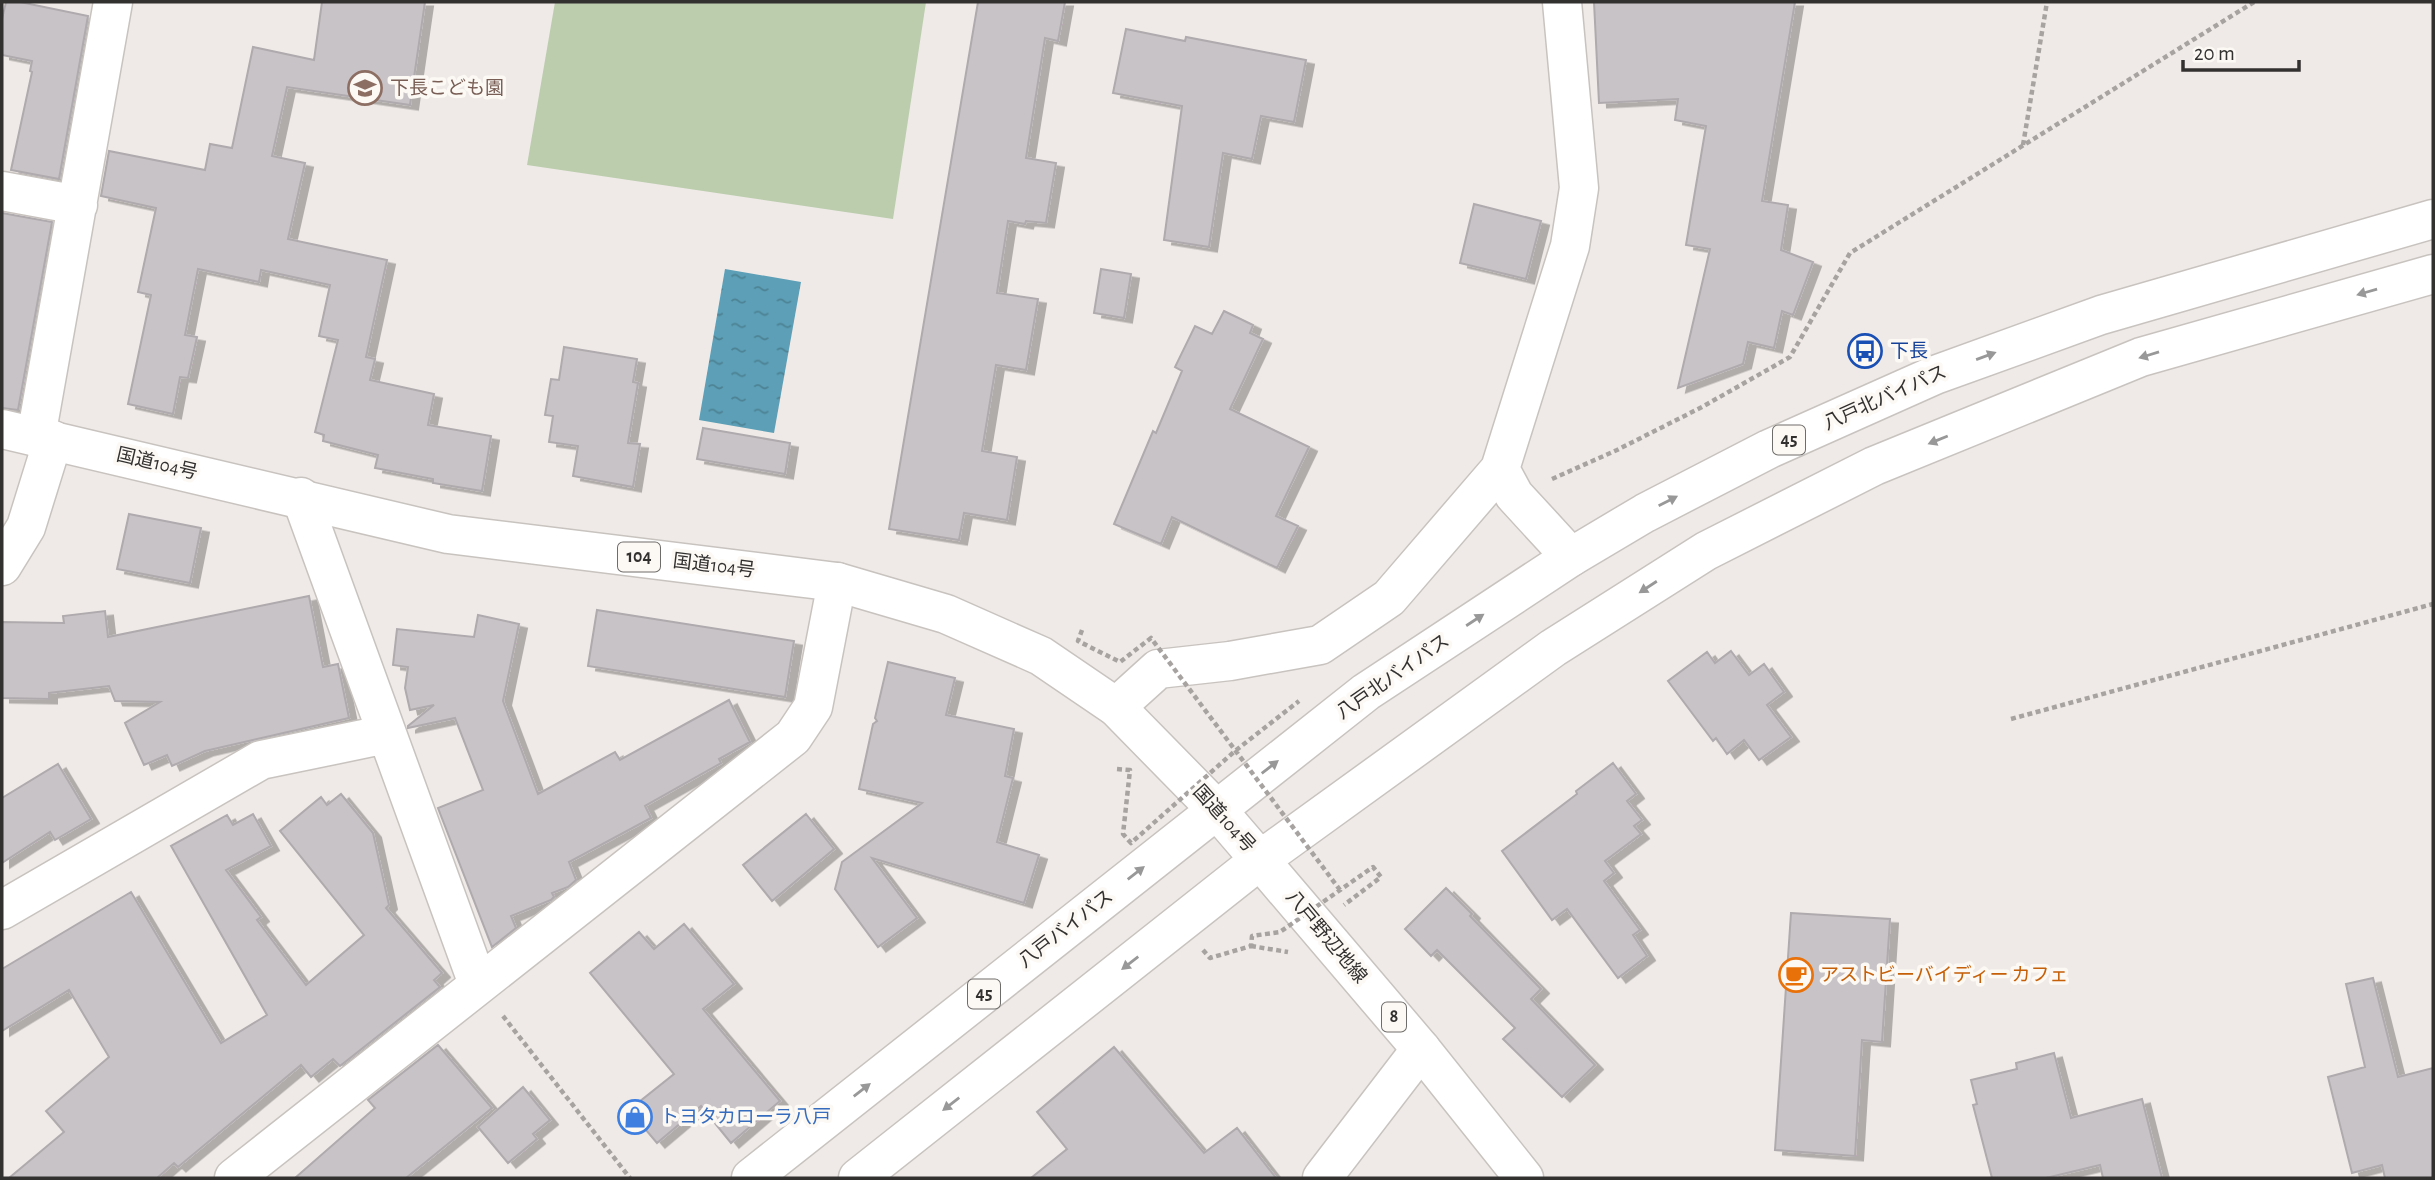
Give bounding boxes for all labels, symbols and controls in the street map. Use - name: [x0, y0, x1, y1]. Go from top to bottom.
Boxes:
- scale bar: [2183, 28, 2298, 72]
- text: 20 m: [2194, 43, 2235, 64]
- school or university icon: 下長こども園: [346, 69, 384, 107]
- place label: 下長こども園: [390, 78, 504, 98]
- one-way arrow: [2357, 287, 2378, 297]
- bus stop icon: 下長: [1846, 332, 1884, 370]
- place label: 下長: [1890, 341, 1928, 361]
- one-way arrow: [1976, 350, 1997, 361]
- one-way arrow: [2138, 351, 2159, 361]
- street label: 八戸北バイパス: [1820, 361, 1949, 434]
- road number: 45: [1773, 426, 1805, 454]
- one-way arrow: [1928, 434, 1948, 446]
- street label: 国道104号: [115, 444, 200, 483]
- one-way arrow: [1658, 495, 1678, 506]
- road number: 104: [618, 542, 660, 572]
- street label: 国道104号: [672, 551, 756, 580]
- one-way arrow: [1639, 581, 1658, 594]
- one-way arrow: [1465, 614, 1484, 627]
- street label: 八戸北バイパス: [1333, 630, 1453, 723]
- one-way arrow: [1261, 760, 1279, 775]
- street label: 国道104号: [1189, 781, 1259, 856]
- one-way arrow: [1127, 866, 1145, 881]
- street label: 八戸バイパス: [1015, 886, 1117, 971]
- street label: 八戸野辺地線: [1282, 887, 1371, 987]
- one-way arrow: [1121, 955, 1139, 970]
- cafe icon: アストビーバイディー カフェ: [1777, 956, 1815, 994]
- place label: アストビーバイディー カフェ: [1820, 964, 2069, 985]
- road number: 45: [968, 979, 1000, 1009]
- road number: 8: [1382, 1002, 1406, 1032]
- one-way arrow: [852, 1083, 870, 1098]
- one-way arrow: [943, 1096, 960, 1111]
- shop icon: トヨタカローラ八戸: [616, 1098, 654, 1136]
- place label: トヨタカローラ八戸: [660, 1107, 831, 1127]

